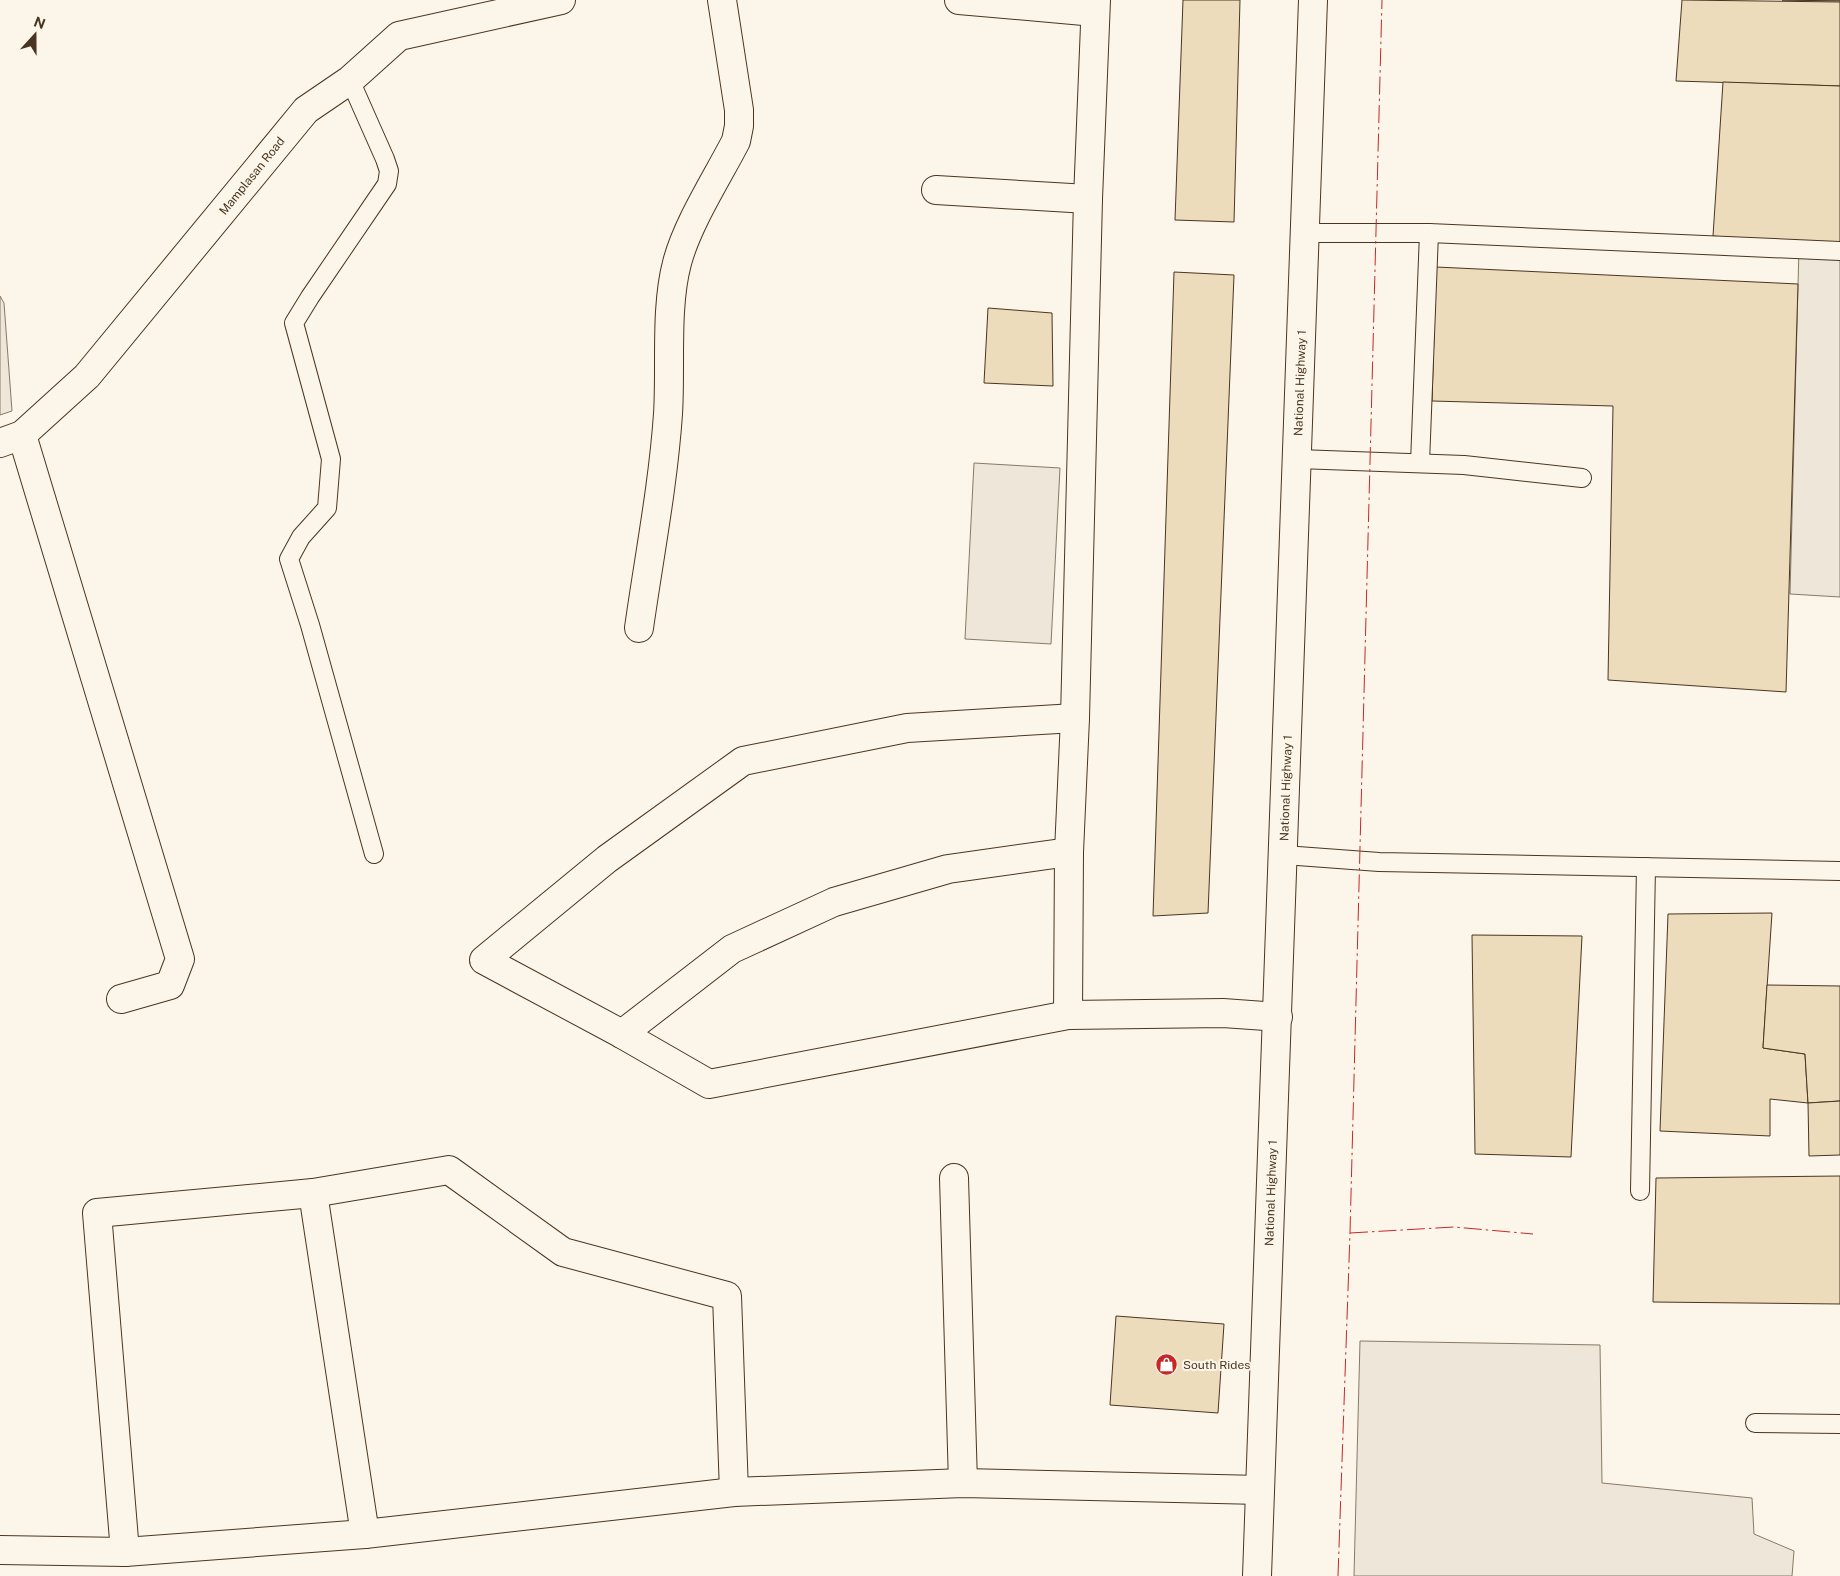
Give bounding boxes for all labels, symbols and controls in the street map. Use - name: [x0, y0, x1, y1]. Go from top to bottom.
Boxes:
- north arrow: [10, 10, 60, 60]
- text: N: [32, 13, 48, 32]
- street label: Mamplasan Road: [216, 134, 288, 218]
- street label: National Highway 1: [1291, 330, 1309, 436]
- street label: National Highway 1: [1277, 735, 1295, 841]
- street label: National Highway 1: [1262, 1140, 1280, 1246]
- shop icon: South Rides: [1155, 1353, 1179, 1377]
- place label: South Rides: [1183, 1358, 1250, 1372]

